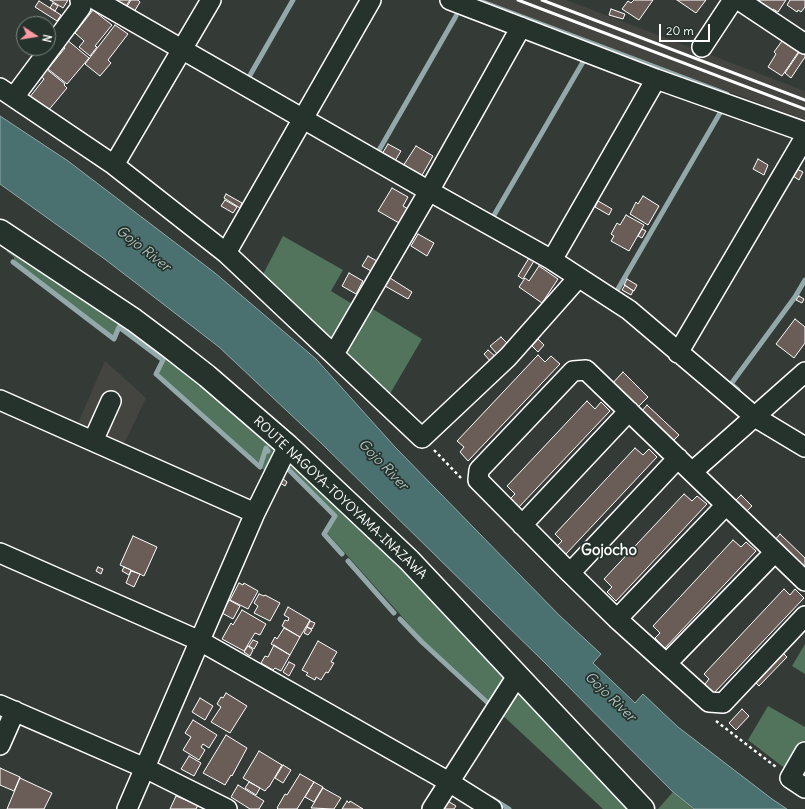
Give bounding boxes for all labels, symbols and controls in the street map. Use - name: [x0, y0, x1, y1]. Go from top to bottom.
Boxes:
- north arrow: [16, 16, 56, 56]
- scale bar: [661, 16, 712, 42]
- text: 20 m: [666, 23, 694, 38]
- text: N: [39, 33, 54, 43]
- water label: Gojo River: [112, 223, 174, 275]
- street label: ROUTE NAGOYA-TOYOYAMA-INAZAWA: [250, 413, 430, 583]
- water label: Gojo River: [355, 436, 411, 494]
- district label: Gojocho: [581, 542, 637, 560]
- water label: Gojo River: [581, 669, 639, 725]

